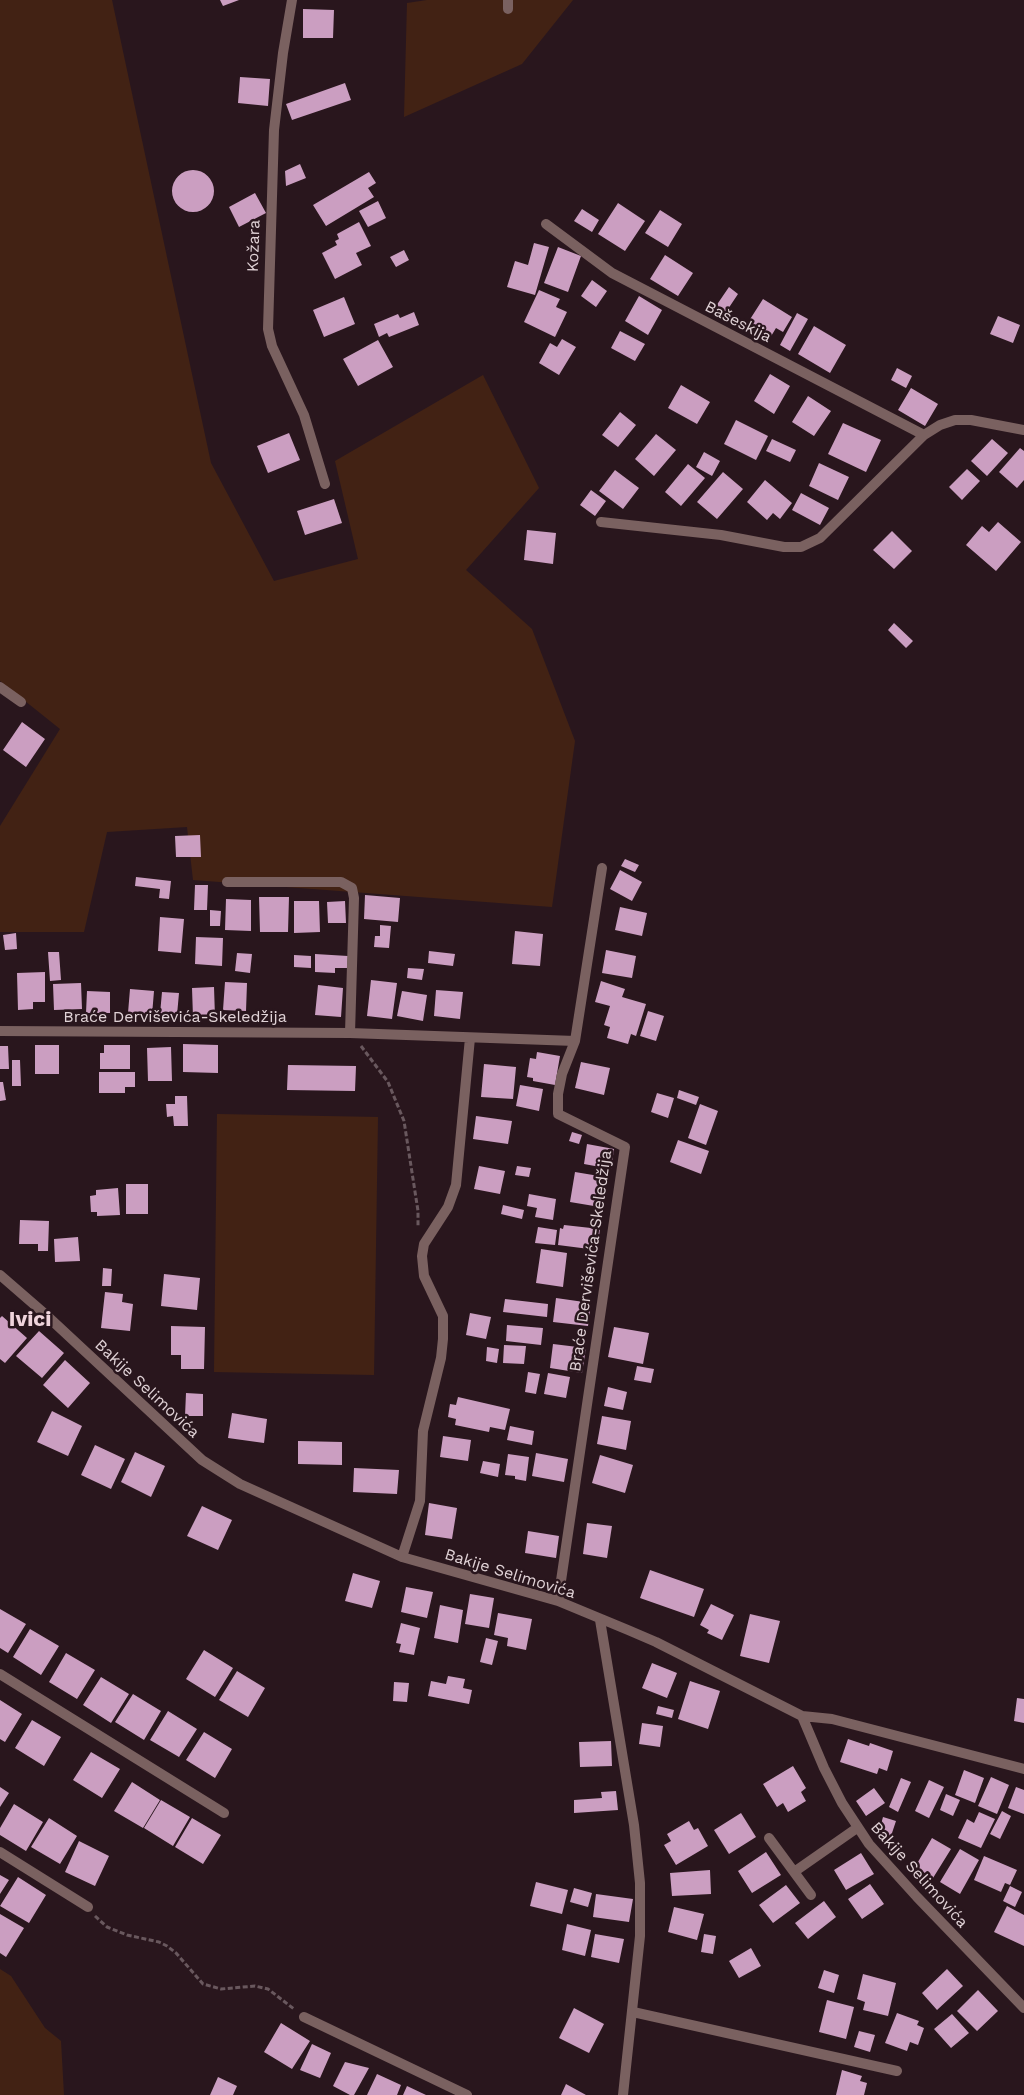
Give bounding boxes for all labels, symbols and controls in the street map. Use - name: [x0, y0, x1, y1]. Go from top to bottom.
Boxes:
- street label: Kožara: [243, 220, 265, 272]
- street label: Bašeskija: [701, 297, 775, 347]
- street label: Braće Derviševića-Skeledžija: [63, 1007, 287, 1027]
- street label: Braće Derviševića-Skeledžija: [566, 1149, 616, 1373]
- district label: Ivici: [9, 1307, 51, 1333]
- street label: Bakije Selimovića: [91, 1336, 203, 1442]
- street label: Bakije Selimovića: [442, 1545, 578, 1603]
- street label: Bakije Selimovića: [866, 1818, 972, 1932]

